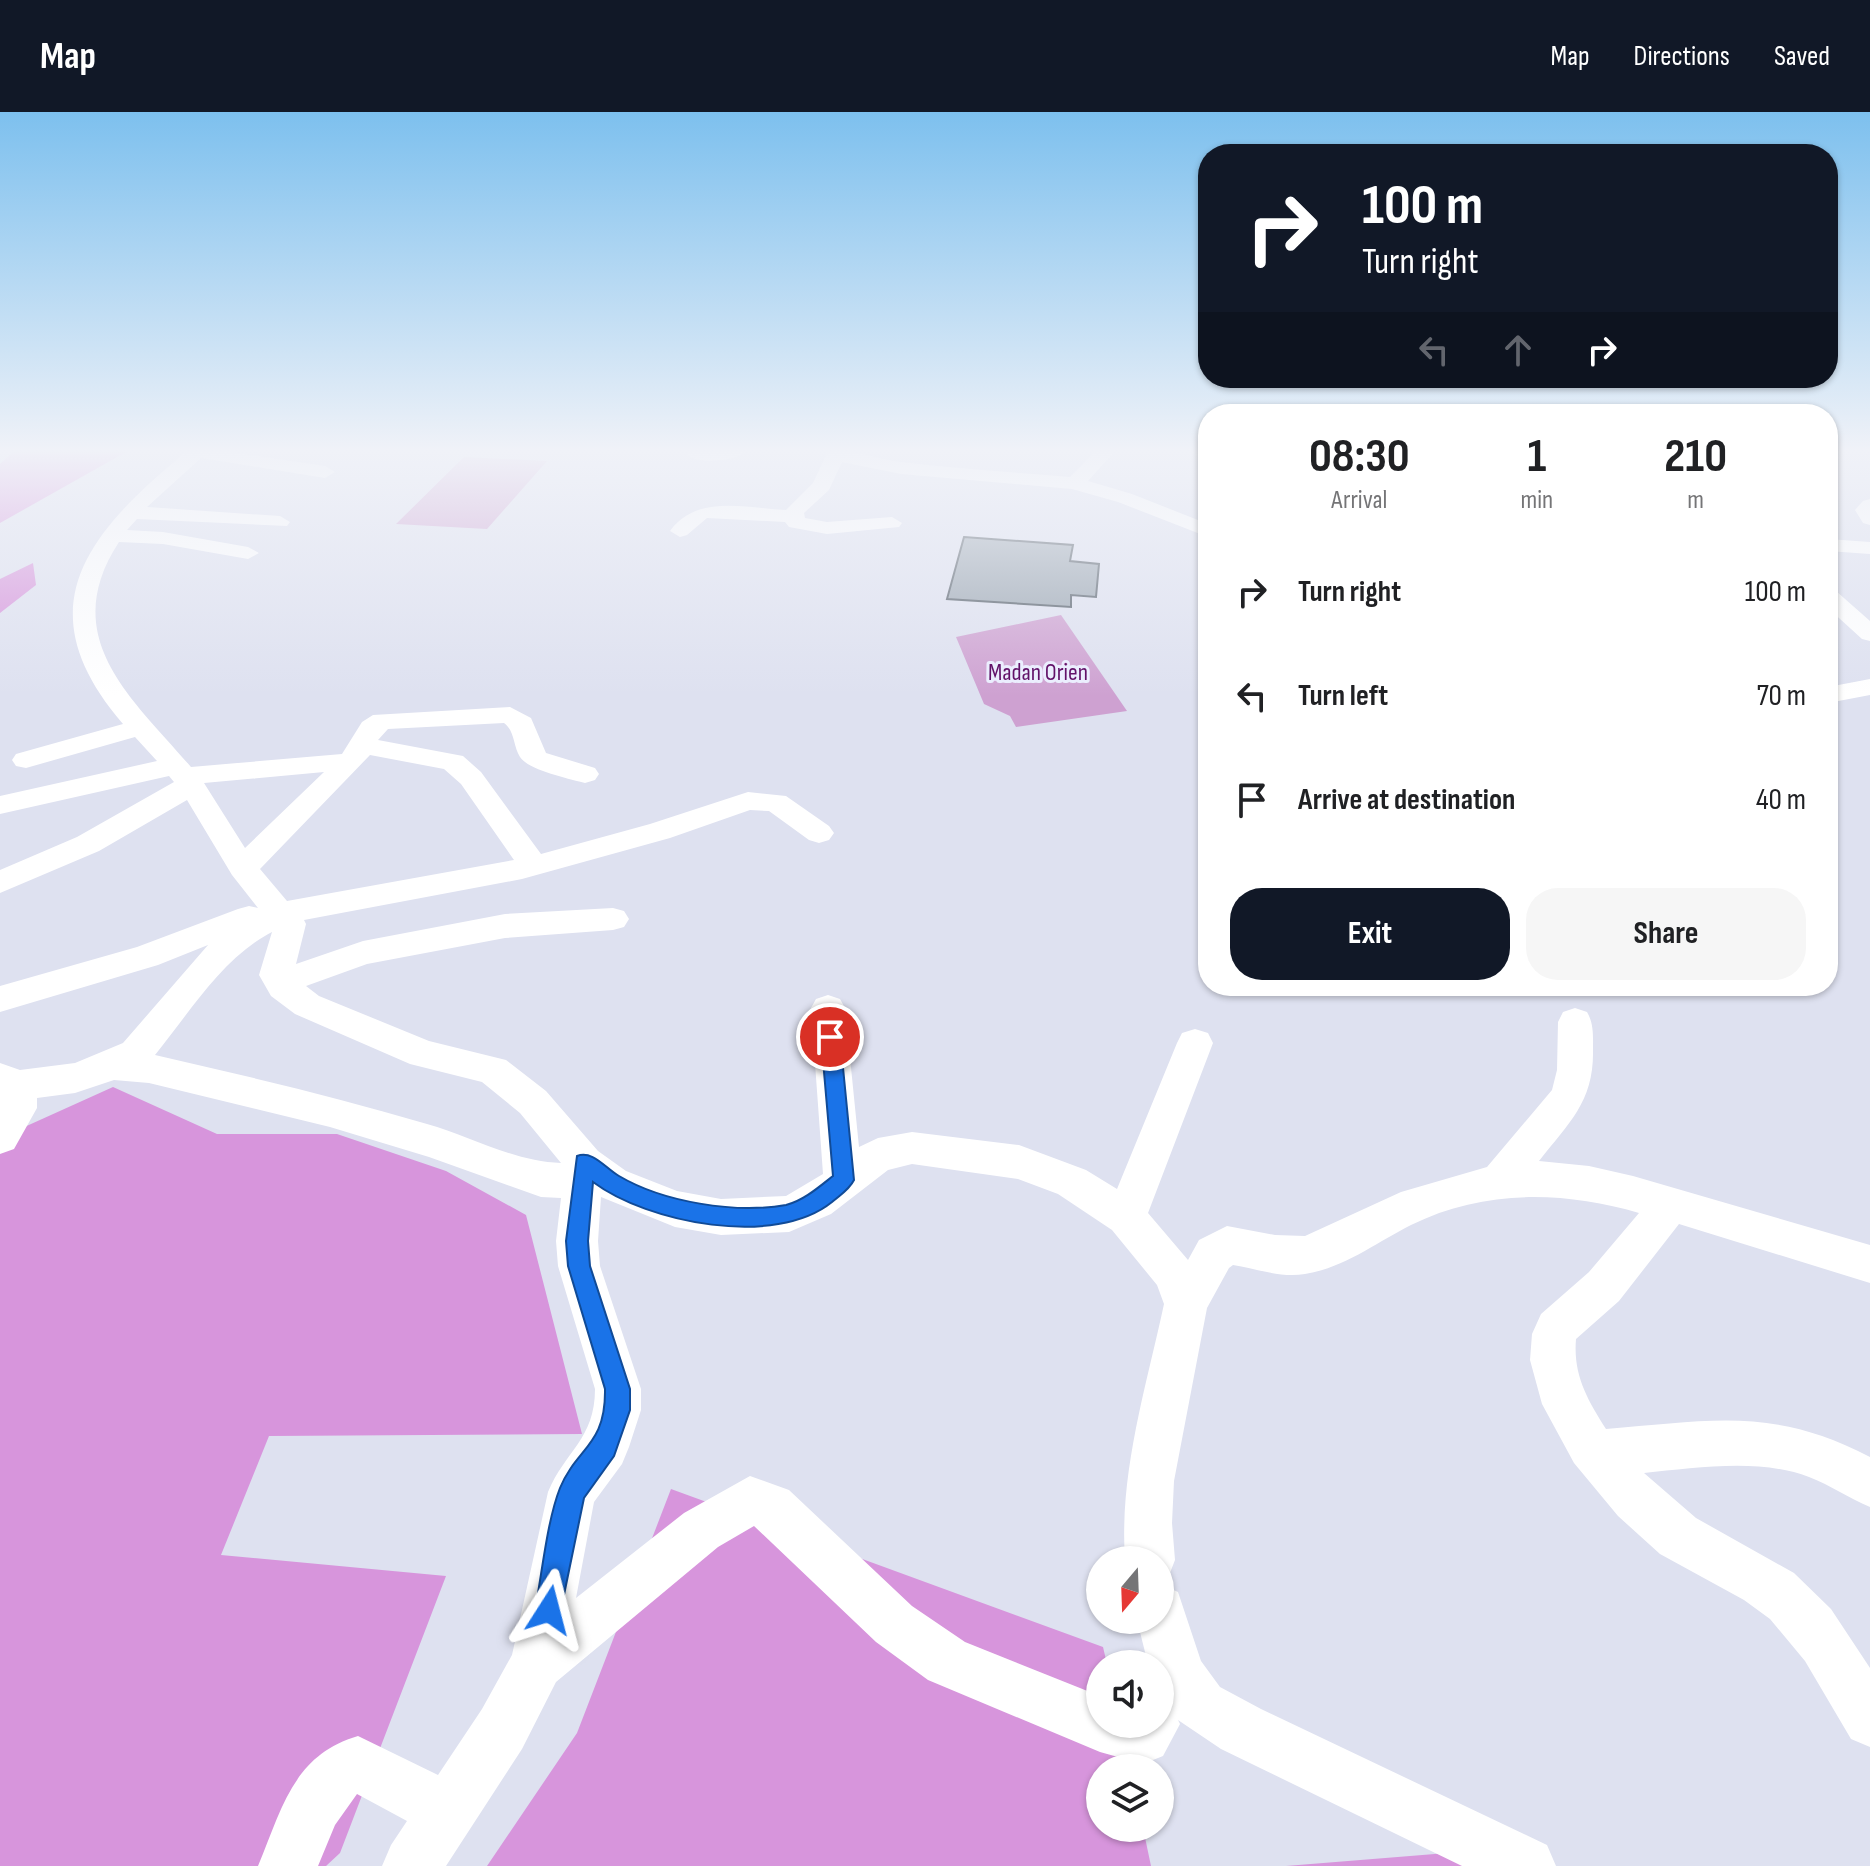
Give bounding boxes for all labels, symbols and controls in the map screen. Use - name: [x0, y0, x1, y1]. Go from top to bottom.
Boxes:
- text: Map: [40, 34, 96, 79]
- text: Map: [1551, 40, 1590, 73]
- text: Directions: [1634, 40, 1730, 73]
- text: Saved: [1774, 40, 1830, 73]
- text: 100 m: [1362, 173, 1483, 240]
- icon: right: [1230, 176, 1334, 280]
- text: Turn right: [1362, 241, 1479, 284]
- icon: left: [1412, 328, 1456, 372]
- icon: ahead: [1496, 328, 1540, 372]
- icon: right: [1580, 328, 1624, 372]
- text: 08:30: [1309, 428, 1410, 485]
- text: 1: [1527, 428, 1546, 485]
- text: 210: [1664, 428, 1727, 485]
- text: Arrival: [1331, 485, 1387, 516]
- text: min: [1521, 485, 1553, 516]
- text: m: [1687, 485, 1704, 516]
- icon: right: [1230, 570, 1274, 614]
- text: Turn right: [1298, 574, 1401, 610]
- text: 100 m: [1745, 574, 1806, 610]
- park label: Madan Orien: [988, 658, 1088, 687]
- icon: left: [1230, 674, 1274, 718]
- text: Turn left: [1298, 678, 1388, 714]
- text: 70 m: [1757, 678, 1806, 714]
- icon: arrive: [1230, 778, 1274, 822]
- text: Arrive at destination: [1298, 782, 1515, 818]
- text: 40 m: [1756, 782, 1806, 818]
- button: Exit: [1230, 888, 1510, 980]
- button: Share: [1526, 888, 1806, 980]
- pin: [796, 1003, 864, 1071]
- icon: arrive: [808, 1015, 852, 1059]
- north arrow: [1086, 1546, 1174, 1634]
- map controls: [1086, 1546, 1174, 1842]
- position arrow: [507, 1568, 591, 1652]
- button: sound: [1086, 1650, 1174, 1738]
- button: layers: [1086, 1754, 1174, 1842]

